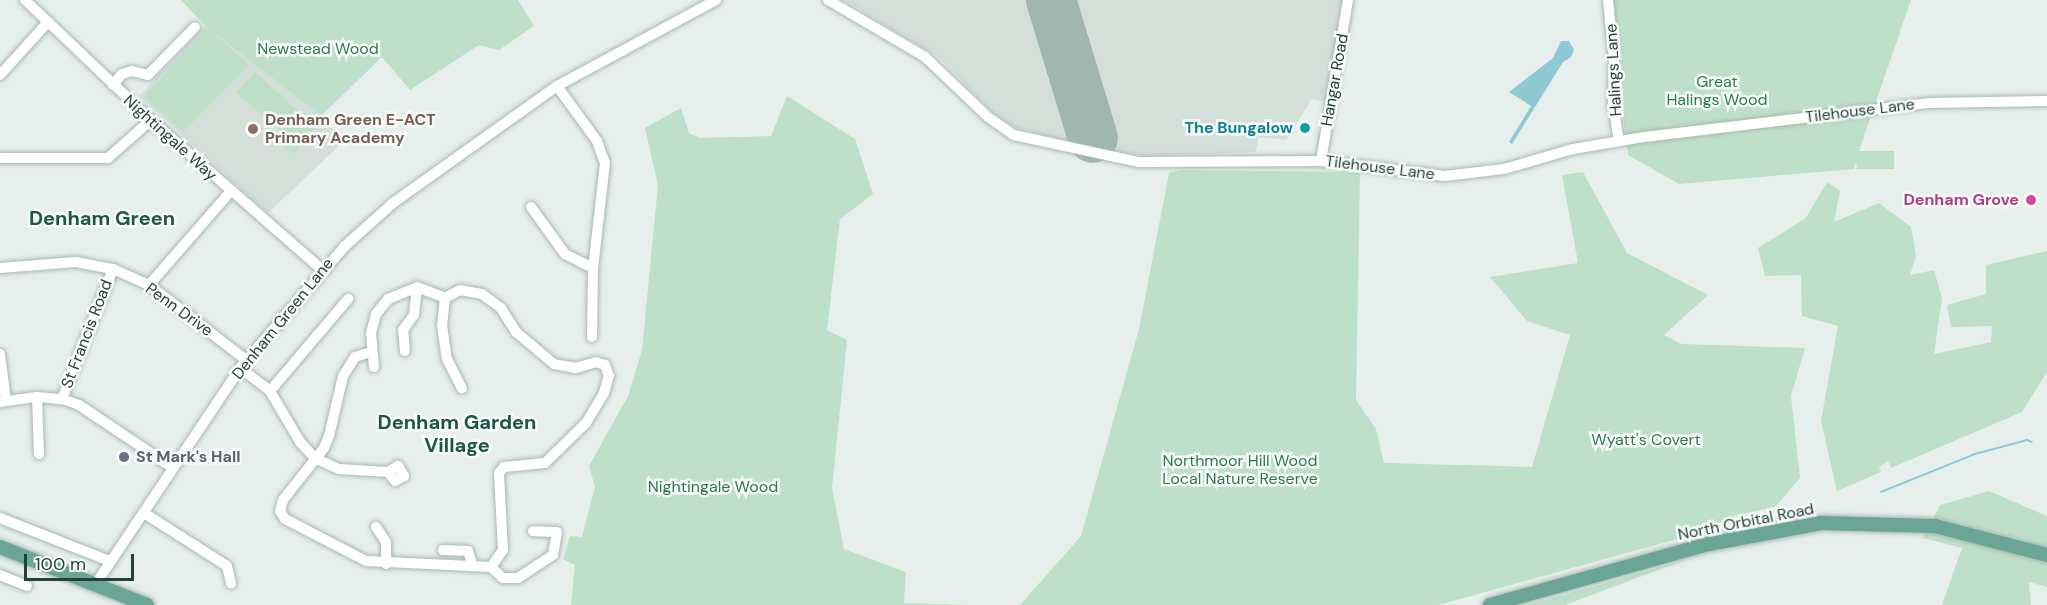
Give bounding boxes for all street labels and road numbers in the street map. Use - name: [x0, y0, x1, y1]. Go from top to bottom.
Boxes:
- street label: Halings Lane: [1602, 23, 1626, 117]
- street label: Hangar Road: [1317, 32, 1353, 128]
- street label: Nightingale Way: [119, 91, 221, 185]
- street label: Tilehouse Lane: [1804, 95, 1916, 127]
- street label: Tilehouse Lane: [1324, 152, 1436, 184]
- street label: Denham Green Lane: [228, 254, 338, 384]
- street label: St Francis Road: [57, 277, 117, 391]
- street label: Penn Drive: [142, 279, 216, 341]
- street label: North Orbital Road: [1676, 499, 1816, 545]

